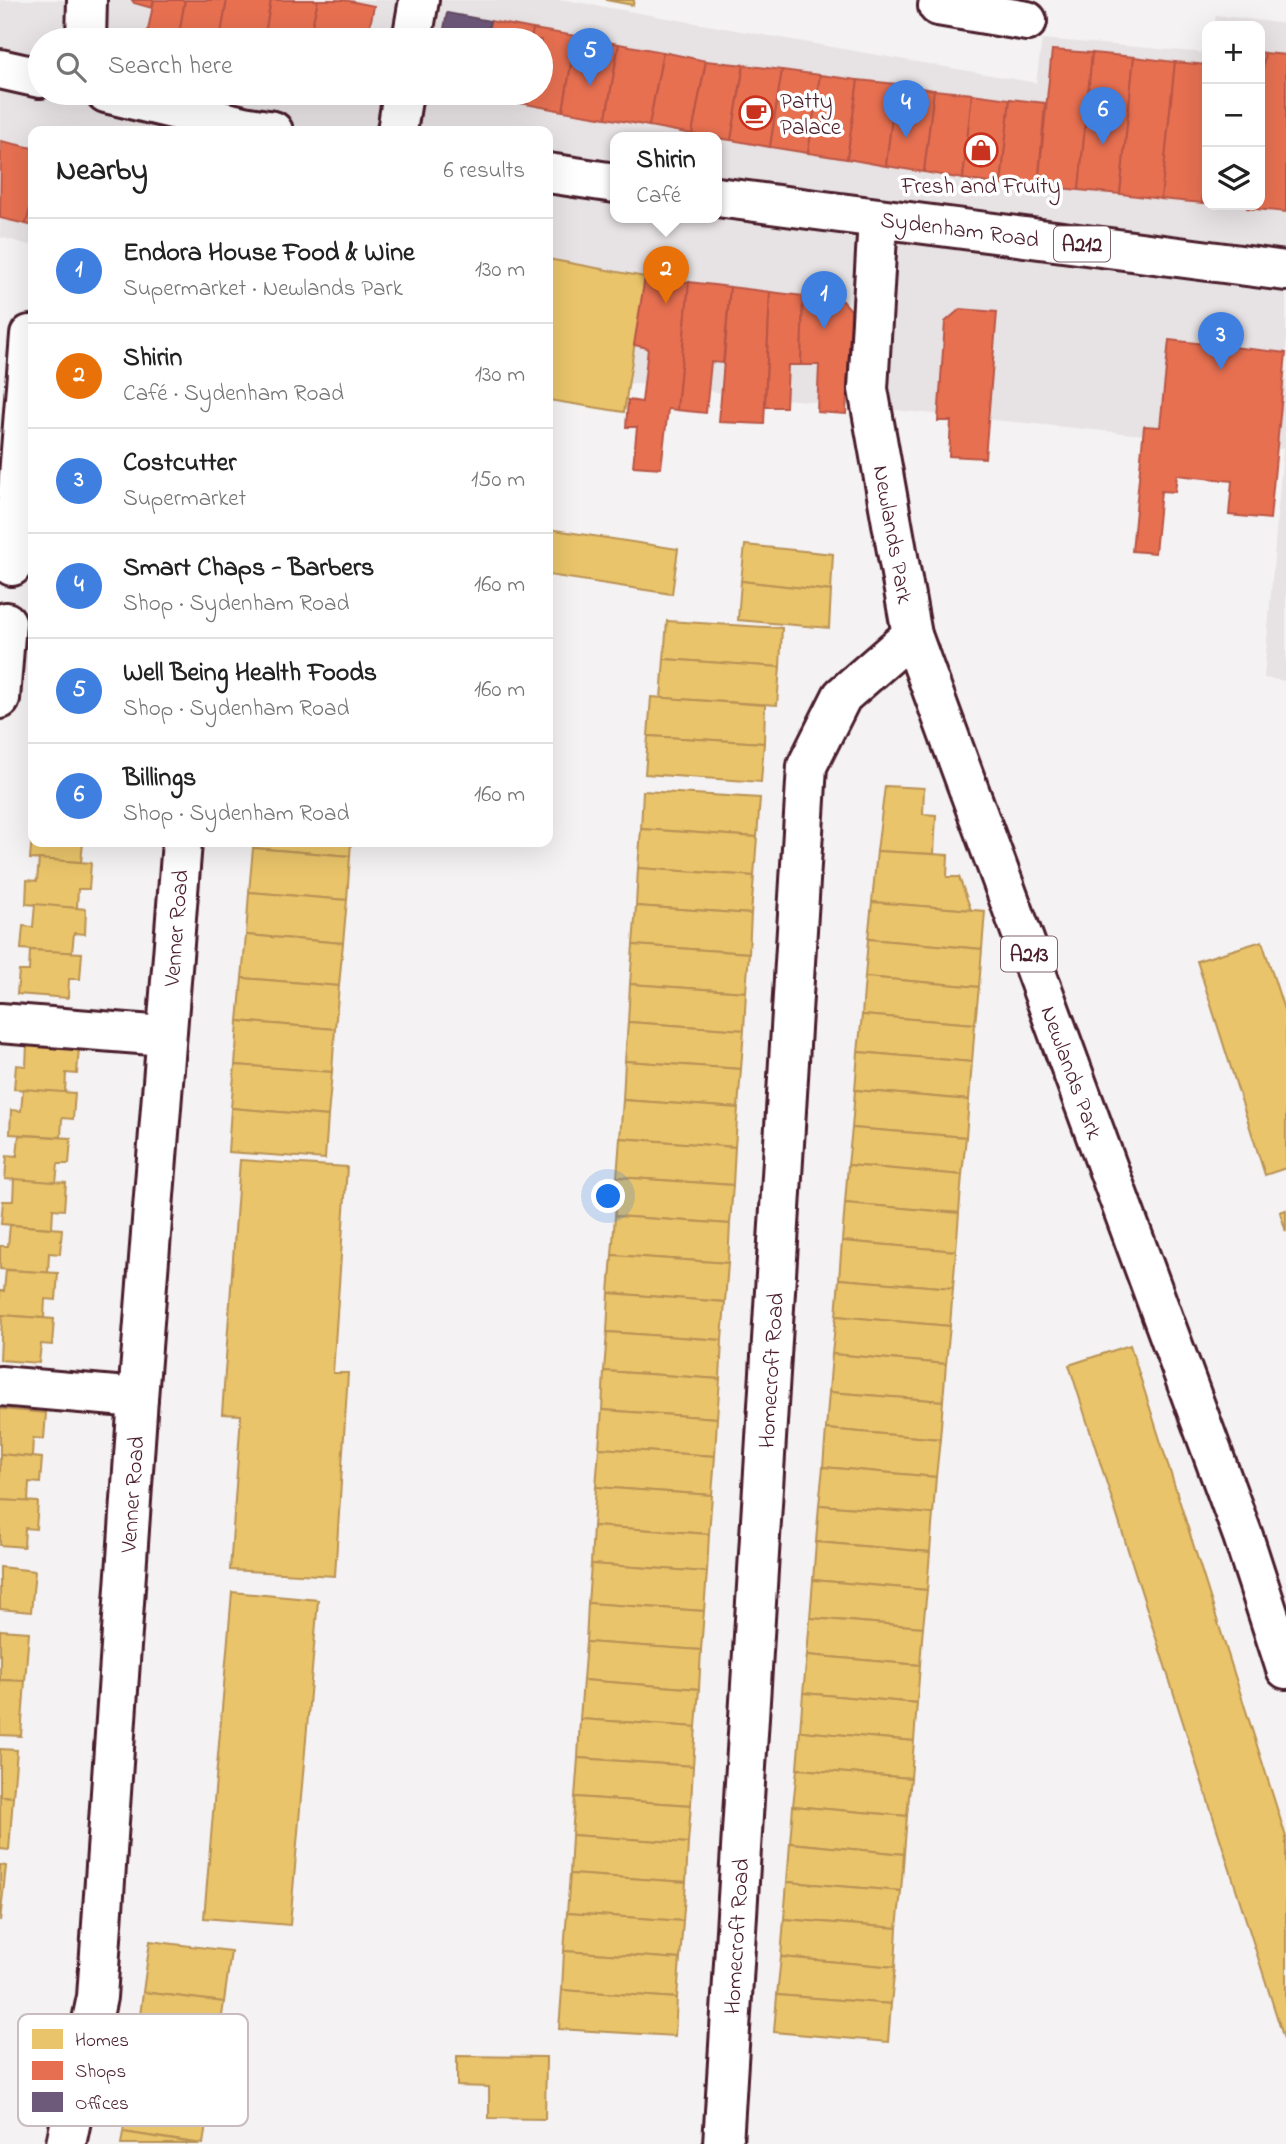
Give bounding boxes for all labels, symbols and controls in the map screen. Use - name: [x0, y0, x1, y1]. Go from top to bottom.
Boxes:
- map controls: [1202, 21, 1265, 210]
- button: +: [1202, 21, 1265, 84]
- search box: [28, 28, 553, 105]
- pin: 5: [567, 28, 613, 86]
- icon: search: [52, 48, 90, 86]
- text: Search here: [108, 48, 233, 86]
- pin: 4: [883, 80, 929, 138]
- button: −: [1202, 84, 1265, 147]
- place label: Patty Palace: [780, 86, 842, 145]
- pin: 6: [1080, 87, 1126, 145]
- cafe icon: Patty Palace: [737, 94, 775, 132]
- shop icon: Fresh and Fruity: [962, 131, 1000, 169]
- popup: [610, 132, 722, 223]
- text: Shirin: [636, 142, 696, 180]
- button: layers: [1202, 147, 1265, 210]
- text: Nearby: [56, 150, 148, 194]
- text: 6 results: [444, 155, 525, 188]
- place label: Fresh and Fruity: [900, 171, 1061, 206]
- text: Café: [636, 180, 681, 213]
- street label: Sydenham Road: [878, 204, 1041, 258]
- road number: A212: [1054, 226, 1110, 262]
- text: Endora House Food & Wine: [123, 235, 415, 273]
- pin: 2: [643, 246, 689, 304]
- text: 1: [75, 254, 83, 287]
- text: 130 m: [475, 254, 525, 287]
- pin: 1: [801, 271, 847, 329]
- text: Supermarket · Newlands Park: [123, 273, 403, 306]
- pin: 3: [1198, 312, 1244, 370]
- text: Shirin: [123, 340, 182, 378]
- text: 2: [73, 359, 85, 392]
- text: 130 m: [475, 359, 525, 392]
- text: Café · Sydenham Road: [123, 378, 344, 411]
- text: Costcutter: [123, 445, 236, 483]
- street label: Newlands Park: [863, 463, 920, 608]
- text: 3: [74, 464, 84, 497]
- text: 150 m: [471, 464, 525, 497]
- text: Supermarket: [123, 483, 246, 516]
- text: Smart Chaps - Barbers: [123, 550, 374, 588]
- text: 4: [74, 569, 84, 602]
- text: 160 m: [474, 569, 525, 602]
- text: Shop · Sydenham Road: [123, 588, 349, 621]
- text: Well Being Health Foods: [123, 655, 377, 693]
- text: 5: [72, 674, 86, 707]
- text: 160 m: [474, 674, 525, 707]
- text: Shop · Sydenham Road: [123, 693, 349, 726]
- text: Billings: [123, 760, 196, 798]
- text: 6: [74, 779, 84, 812]
- text: 160 m: [474, 779, 525, 812]
- text: Shop · Sydenham Road: [123, 798, 349, 831]
- street label: Venner Road: [157, 869, 199, 989]
- road number: A213: [1001, 936, 1057, 972]
- street label: Newlands Park: [1031, 1002, 1110, 1145]
- your location: [591, 1179, 625, 1213]
- street label: Homecroft Road: [751, 1292, 794, 1450]
- street label: Venner Road: [113, 1435, 154, 1555]
- street label: Homecroft Road: [717, 1858, 759, 2015]
- legend: [18, 2014, 248, 2126]
- text: Homes: [75, 2028, 129, 2055]
- text: Shops: [75, 2059, 126, 2086]
- text: Offices: [75, 2091, 129, 2118]

